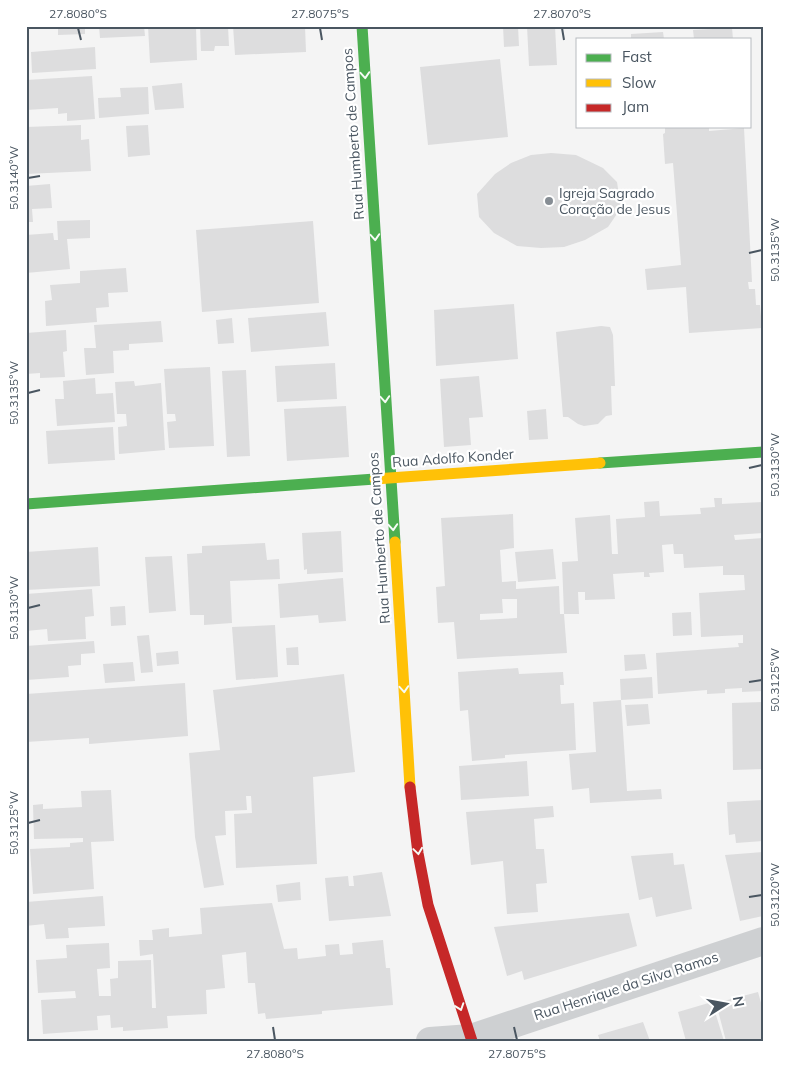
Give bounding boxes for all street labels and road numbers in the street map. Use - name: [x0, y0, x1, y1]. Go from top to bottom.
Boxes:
- street label: Rua Humberto de Campos: [338, 48, 368, 220]
- street label: Rua Adolfo Konder: [392, 445, 515, 471]
- street label: Rua Humberto de Campos: [364, 452, 394, 624]
- street label: Rua Henrique da Silva Ramos: [531, 948, 721, 1024]

